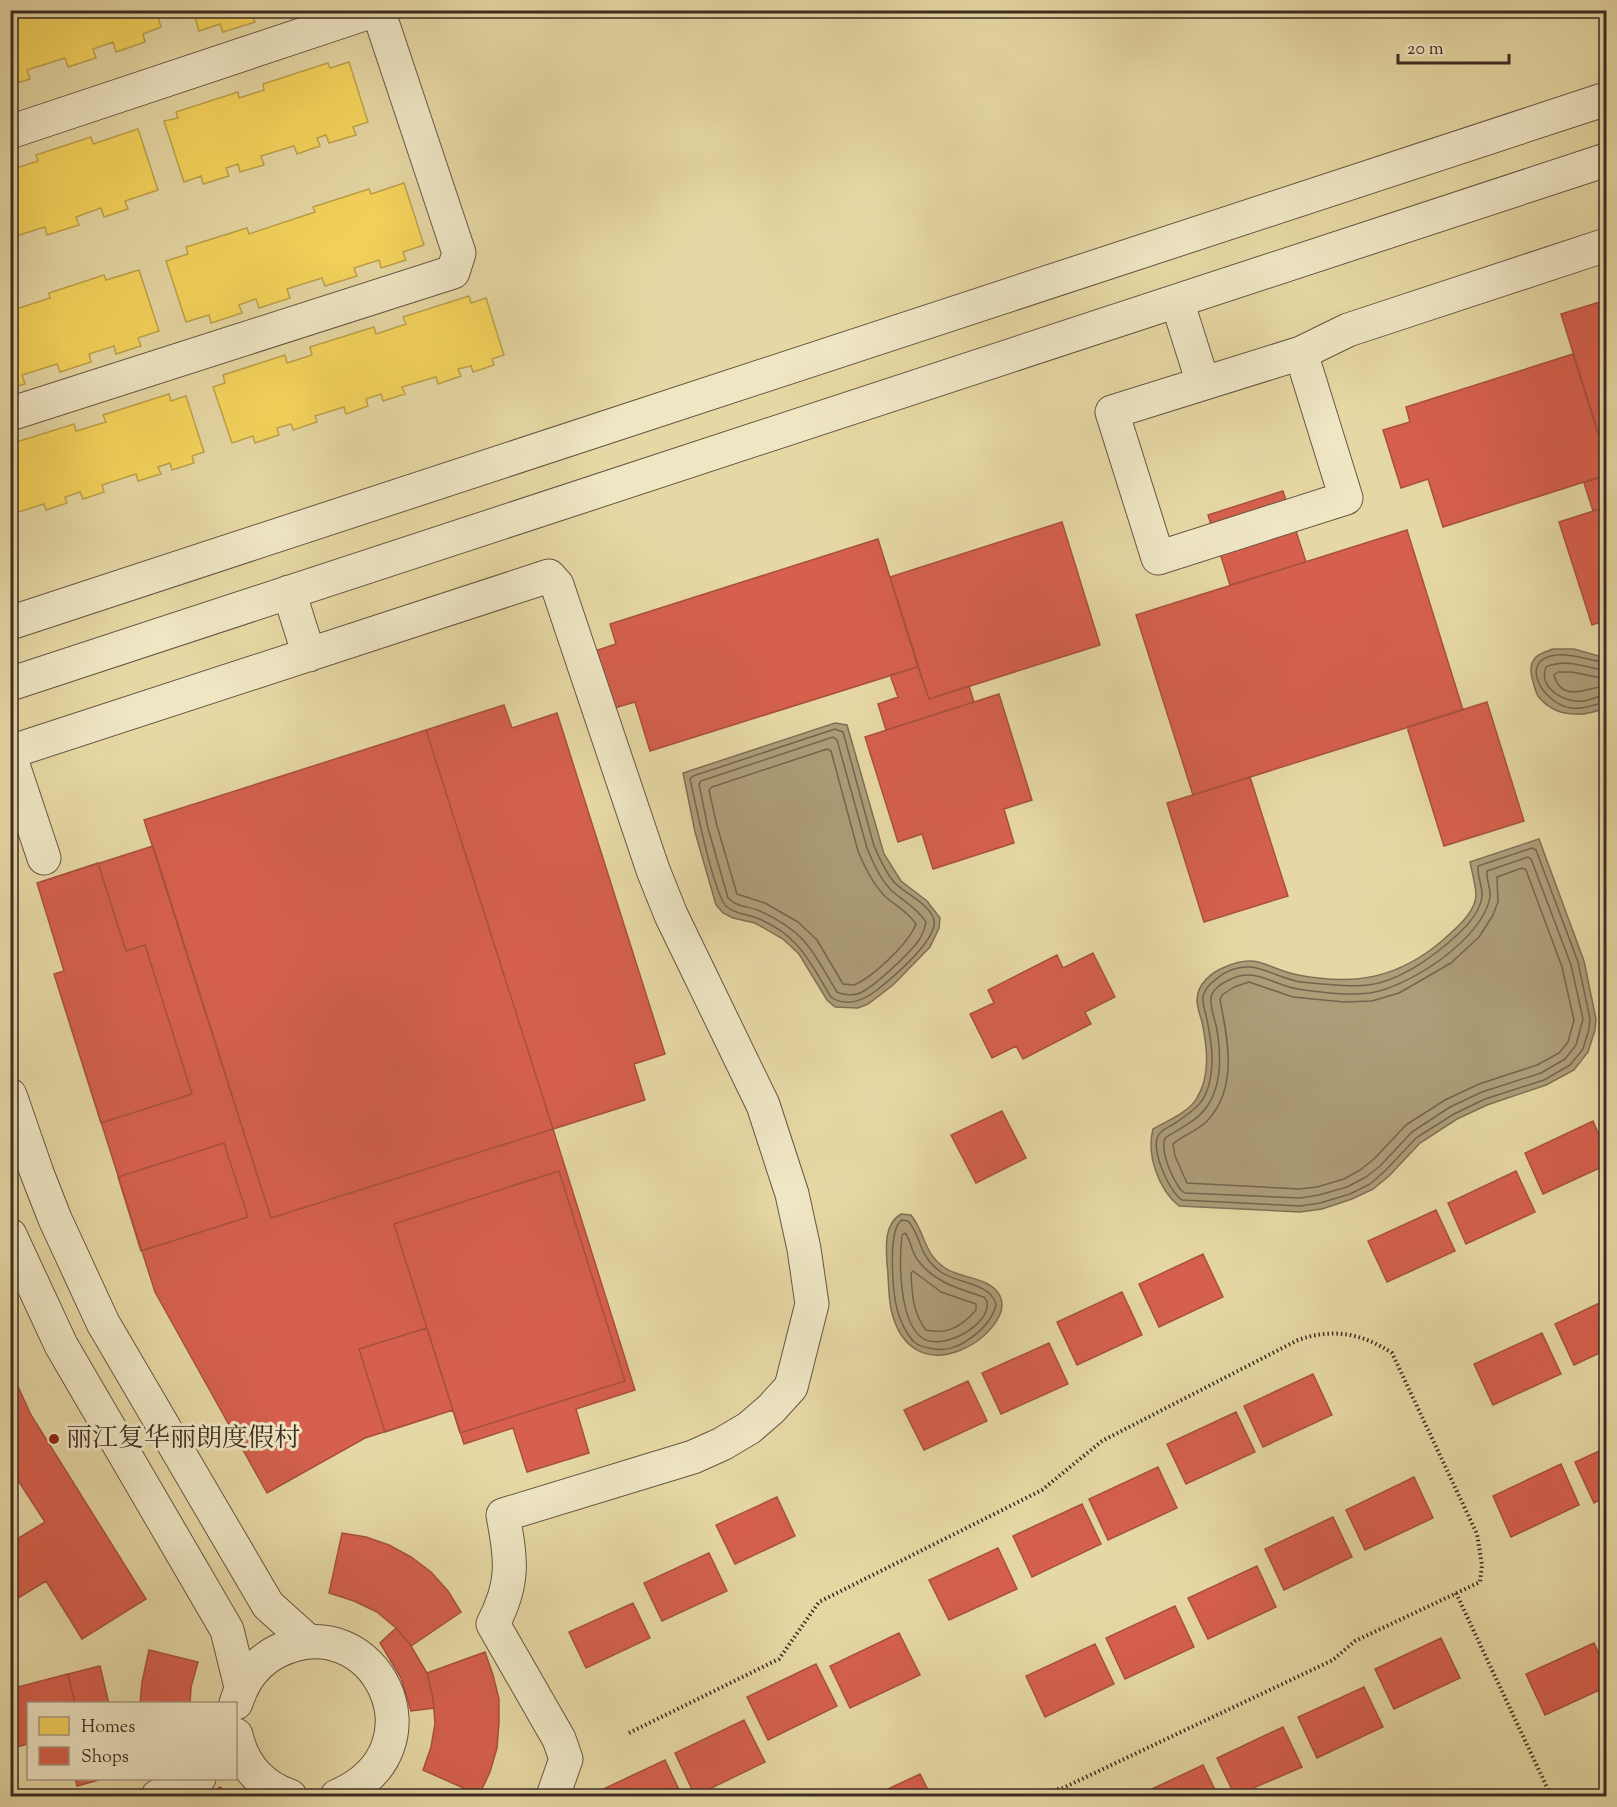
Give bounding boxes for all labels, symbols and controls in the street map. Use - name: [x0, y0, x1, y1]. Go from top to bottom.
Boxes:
- scale bar: [1398, 27, 1509, 65]
- text: 20 m: [1407, 37, 1444, 63]
- place label: 丽江复华丽朗度假村: [66, 1421, 300, 1458]
- marker: 丽江复华丽朗度假村: [47, 1432, 61, 1446]
- legend: [27, 1702, 237, 1780]
- text: Homes: [81, 1715, 135, 1741]
- text: Shops: [81, 1745, 129, 1771]

